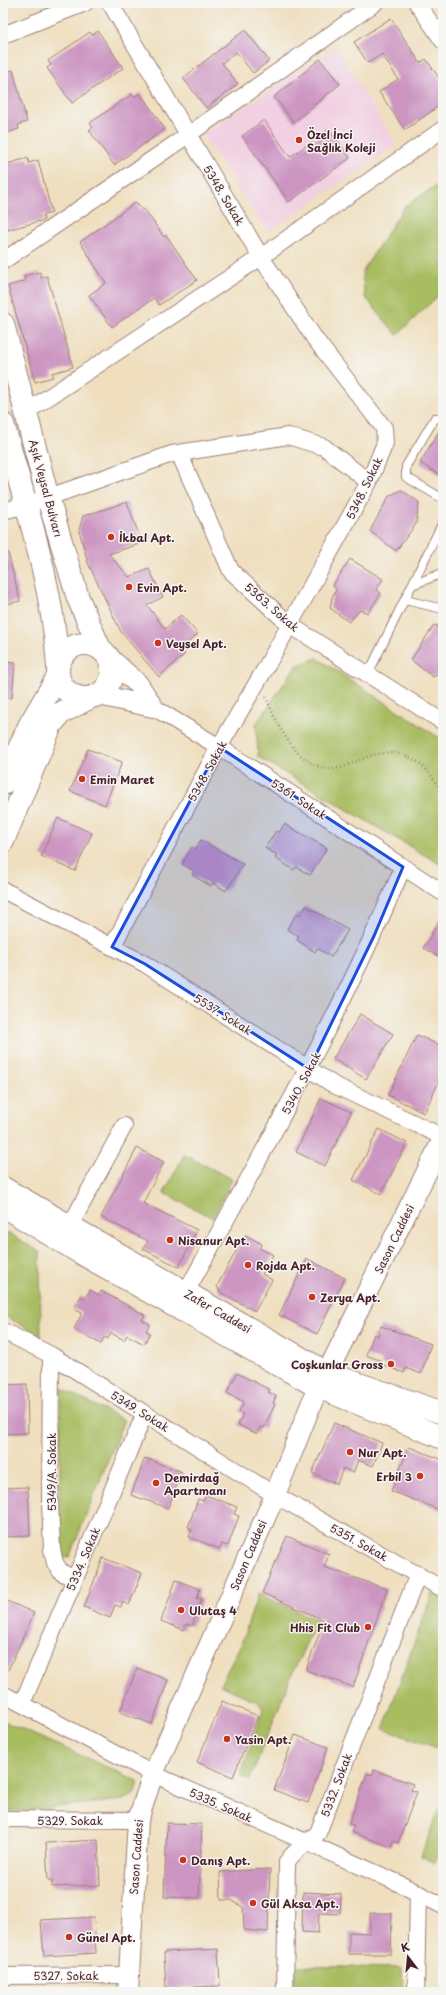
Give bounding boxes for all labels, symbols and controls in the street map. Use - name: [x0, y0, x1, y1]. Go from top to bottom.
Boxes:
- place label: Özel İnci Sağlık Koleji: [307, 126, 376, 156]
- marker: Özel İnci Sağlık Koleji: [294, 135, 304, 145]
- street label: 5348. Sokak: [199, 162, 249, 229]
- street label: Aşık Veysal Bulvarı: [25, 437, 67, 539]
- street label: 5348. Sokak: [341, 453, 387, 522]
- place label: İkbal Apt.: [119, 529, 174, 546]
- marker: İkbal Apt.: [106, 532, 116, 542]
- street label: 5363. Sokak: [241, 578, 304, 636]
- place label: Evin Apt.: [137, 579, 187, 596]
- marker: Evin Apt.: [124, 582, 134, 592]
- place label: Veysel Apt.: [166, 635, 227, 652]
- marker: Veysel Apt.: [153, 638, 163, 648]
- street label: 5348. Sokak: [183, 737, 231, 805]
- place label: Emin Maret: [90, 771, 155, 788]
- marker: Emin Maret: [77, 774, 87, 784]
- street label: 5361. Sokak: [268, 774, 331, 824]
- street label: 5537. Sokak: [190, 989, 256, 1039]
- street label: 5340. Sokak: [277, 1048, 325, 1117]
- street label: Sason Caddesi: [370, 1201, 418, 1277]
- place label: Nisanur Apt.: [178, 1232, 249, 1249]
- marker: Nisanur Apt.: [165, 1235, 175, 1245]
- place label: Rojda Apt.: [256, 1257, 315, 1274]
- marker: Rojda Apt.: [243, 1260, 253, 1270]
- street label: Zafer Caddesi: [181, 1285, 255, 1337]
- place label: Zerya Apt.: [320, 1289, 380, 1306]
- marker: Zerya Apt.: [307, 1292, 317, 1302]
- place label: Coşkunlar Gross: [291, 1356, 384, 1373]
- marker: Coşkunlar Gross: [386, 1359, 396, 1369]
- street label: 5349. Sokak: [107, 1386, 173, 1436]
- street label: 5349/A. Sokak: [43, 1432, 60, 1511]
- place label: Nur Apt.: [358, 1444, 406, 1461]
- marker: Nur Apt.: [345, 1447, 355, 1457]
- place label: Erbil 3: [376, 1468, 412, 1485]
- place label: Demirdağ Apartmanı: [164, 1469, 226, 1499]
- marker: Erbil 3: [415, 1471, 425, 1481]
- marker: Demirdağ Apartmanı: [151, 1478, 161, 1488]
- street label: Sason Caddesi: [225, 1517, 271, 1593]
- street label: 5351. Sokak: [327, 1519, 392, 1565]
- street label: 5334. Sokak: [62, 1524, 104, 1594]
- place label: Ulutaş 4: [189, 1602, 237, 1619]
- marker: Ulutaş 4: [176, 1605, 186, 1615]
- place label: Hhis Fit Club: [290, 1619, 361, 1636]
- marker: Hhis Fit Club: [363, 1622, 373, 1632]
- place label: Yasin Apt.: [235, 1731, 291, 1748]
- marker: Yasin Apt.: [222, 1734, 232, 1744]
- street label: 5332. Sokak: [316, 1750, 356, 1819]
- street label: 5335. Sokak: [187, 1783, 256, 1827]
- street label: 5329. Sokak: [37, 1812, 104, 1829]
- street label: Sason Caddesi: [125, 1819, 147, 1895]
- place label: Danış Apt.: [191, 1852, 250, 1869]
- marker: Danış Apt.: [178, 1855, 188, 1865]
- place label: Gül Aksa Apt.: [261, 1895, 339, 1912]
- marker: Gül Aksa Apt.: [248, 1898, 258, 1908]
- place label: Günel Apt.: [77, 1929, 136, 1946]
- marker: Günel Apt.: [64, 1932, 74, 1942]
- north arrow: [388, 1937, 428, 1977]
- text: K: [399, 1938, 411, 1956]
- street label: 5327. Sokak: [33, 1967, 99, 1984]

